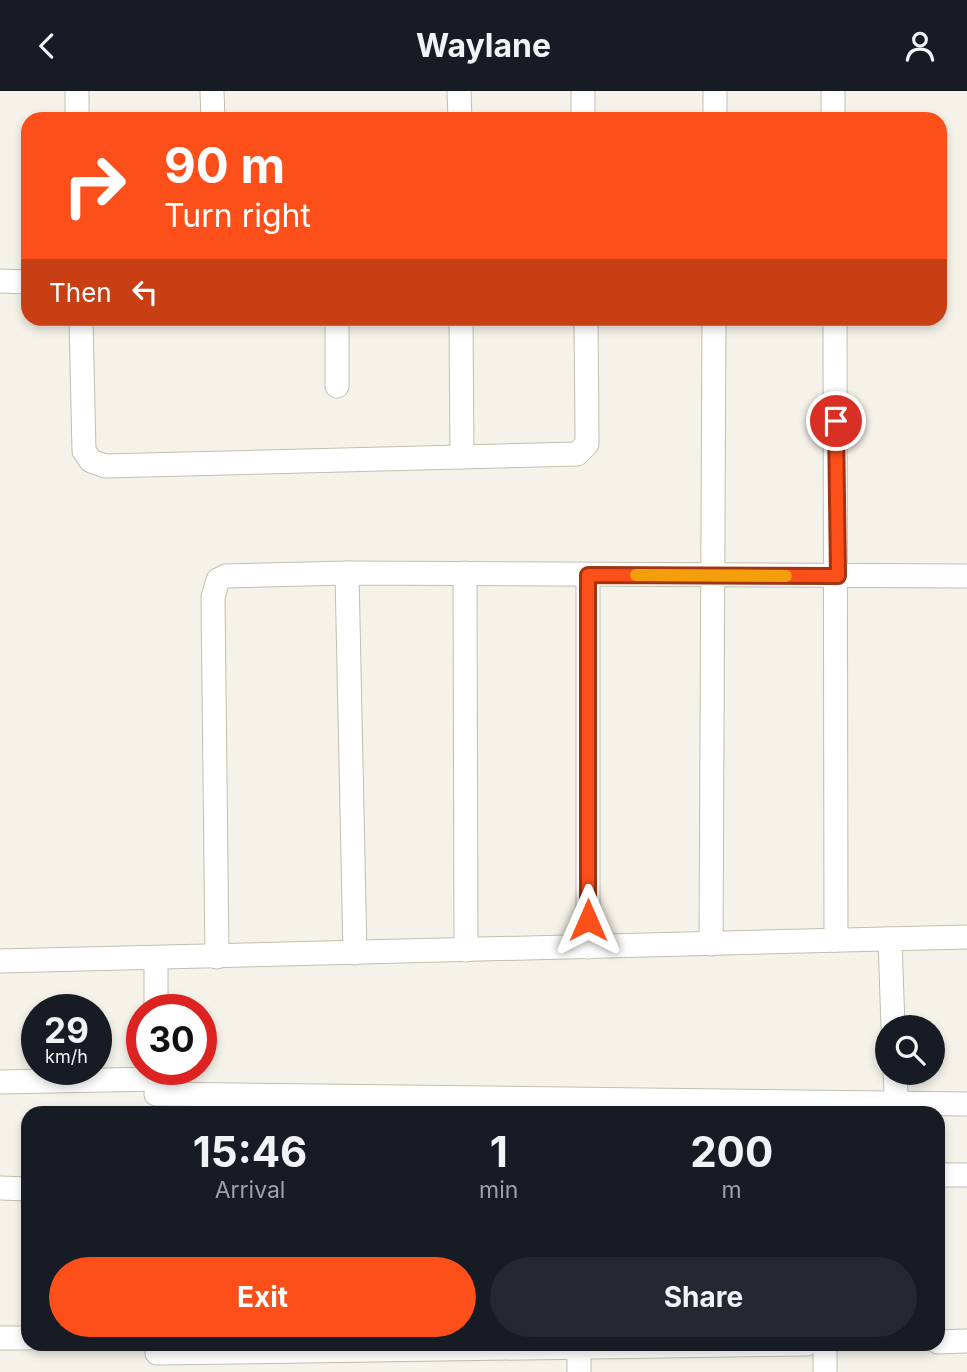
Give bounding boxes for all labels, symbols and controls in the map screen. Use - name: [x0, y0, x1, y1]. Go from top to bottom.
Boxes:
- text: Waylane: [416, 26, 551, 65]
- icon: back: [28, 27, 66, 65]
- icon: person: [901, 27, 939, 65]
- text: 90 m: [164, 136, 285, 195]
- icon: right: [49, 140, 140, 231]
- text: Turn right: [164, 196, 311, 235]
- icon: left: [126, 273, 164, 311]
- text: Then: [49, 277, 112, 308]
- pin: [806, 391, 866, 451]
- icon: arrive: [817, 402, 855, 440]
- position arrow: [551, 883, 625, 957]
- speed limit sign: 30: [126, 994, 217, 1085]
- text: 29: [44, 1009, 89, 1051]
- map controls: [875, 1015, 945, 1085]
- button: search: [875, 1015, 945, 1085]
- text: km/h: [45, 1046, 88, 1067]
- text: 15:46: [193, 1126, 307, 1177]
- text: 1: [490, 1126, 508, 1177]
- text: 200: [690, 1126, 773, 1177]
- text: Arrival: [215, 1176, 285, 1204]
- text: min: [479, 1176, 518, 1204]
- text: m: [722, 1176, 742, 1204]
- button: Exit: [49, 1257, 476, 1337]
- button: Share: [490, 1257, 917, 1337]

